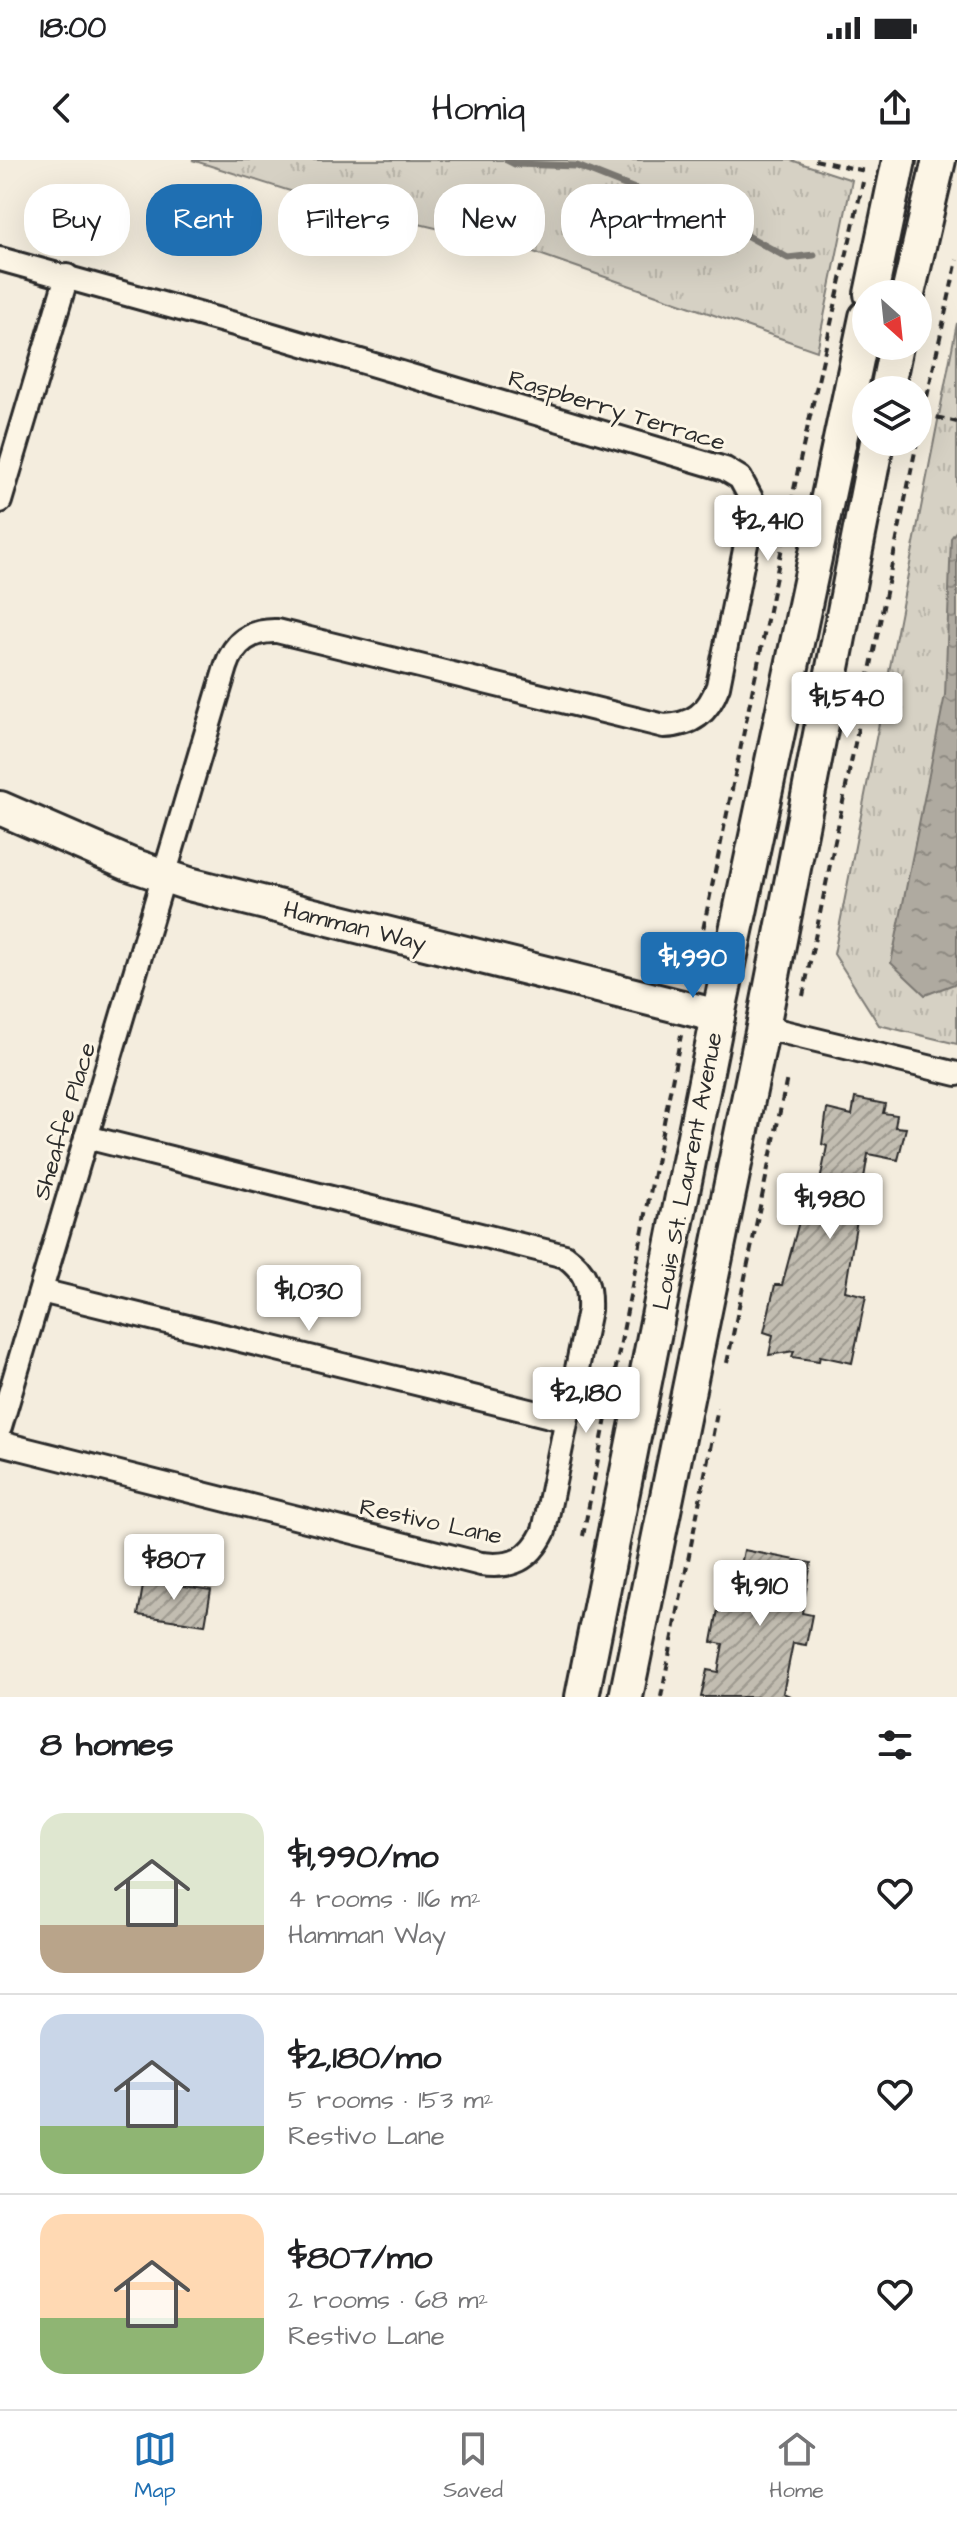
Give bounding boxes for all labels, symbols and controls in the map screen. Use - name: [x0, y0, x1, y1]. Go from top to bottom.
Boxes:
- text: 18:00: [40, 7, 106, 49]
- text: Homiq: [431, 83, 526, 134]
- icon: back: [40, 86, 84, 130]
- icon: share: [873, 86, 917, 130]
- chip: Buy: [24, 184, 130, 256]
- chip: Rent: [146, 184, 262, 256]
- chip: Filters: [278, 184, 418, 256]
- chip: New: [434, 184, 545, 256]
- chip: Apartment: [561, 184, 754, 256]
- north arrow: [852, 280, 932, 360]
- map controls: [852, 280, 932, 456]
- street label: Raspberry Terrace: [504, 362, 729, 461]
- button: layers: [852, 376, 932, 456]
- pin: $2,410: [703, 495, 833, 563]
- text: $2,410: [732, 503, 804, 539]
- pin: $1,540: [782, 672, 912, 740]
- text: $1,540: [810, 680, 884, 716]
- street label: Hamman Way: [280, 893, 430, 962]
- pin: $1,990: [628, 932, 758, 1000]
- text: $1,990: [659, 940, 727, 976]
- street label: Louis St. Laurent Avenue: [644, 1029, 732, 1313]
- street label: Sheaffe Place: [25, 1038, 105, 1204]
- pin: $1,980: [765, 1173, 895, 1241]
- text: $1,980: [795, 1181, 865, 1217]
- pin: $1,030: [244, 1265, 374, 1333]
- text: $1,030: [275, 1273, 343, 1309]
- pin: $2,180: [521, 1367, 651, 1435]
- text: $2,180: [551, 1375, 621, 1411]
- street label: Restivo Lane: [356, 1490, 505, 1554]
- pin: $807: [127, 1534, 221, 1602]
- text: $807: [142, 1542, 206, 1578]
- pin: $1,910: [695, 1560, 825, 1628]
- text: $1,910: [732, 1568, 788, 1604]
- text: 8 homes: [40, 1721, 174, 1769]
- icon: filters: [873, 1723, 917, 1767]
- text: $1,990/mo: [288, 1833, 439, 1881]
- icon: home: [104, 1845, 200, 1941]
- icon: heart: [873, 1871, 917, 1915]
- text: 4 rooms · 116 m²: [288, 1881, 481, 1917]
- text: Hamman Way: [288, 1917, 446, 1953]
- text: $2,180/mo: [288, 2034, 441, 2082]
- icon: home: [104, 2046, 200, 2142]
- icon: heart: [873, 2072, 917, 2116]
- text: 5 rooms · 153 m²: [288, 2082, 494, 2118]
- text: Restivo Lane: [288, 2118, 445, 2154]
- text: $807/mo: [288, 2234, 432, 2282]
- icon: home: [104, 2246, 200, 2342]
- icon: heart: [873, 2272, 917, 2316]
- text: 2 rooms · 68 m²: [288, 2282, 488, 2318]
- text: Restivo Lane: [288, 2318, 445, 2354]
- tab: Map: [133, 2427, 177, 2506]
- tab: Saved: [443, 2427, 503, 2506]
- tab: Home: [769, 2427, 824, 2506]

